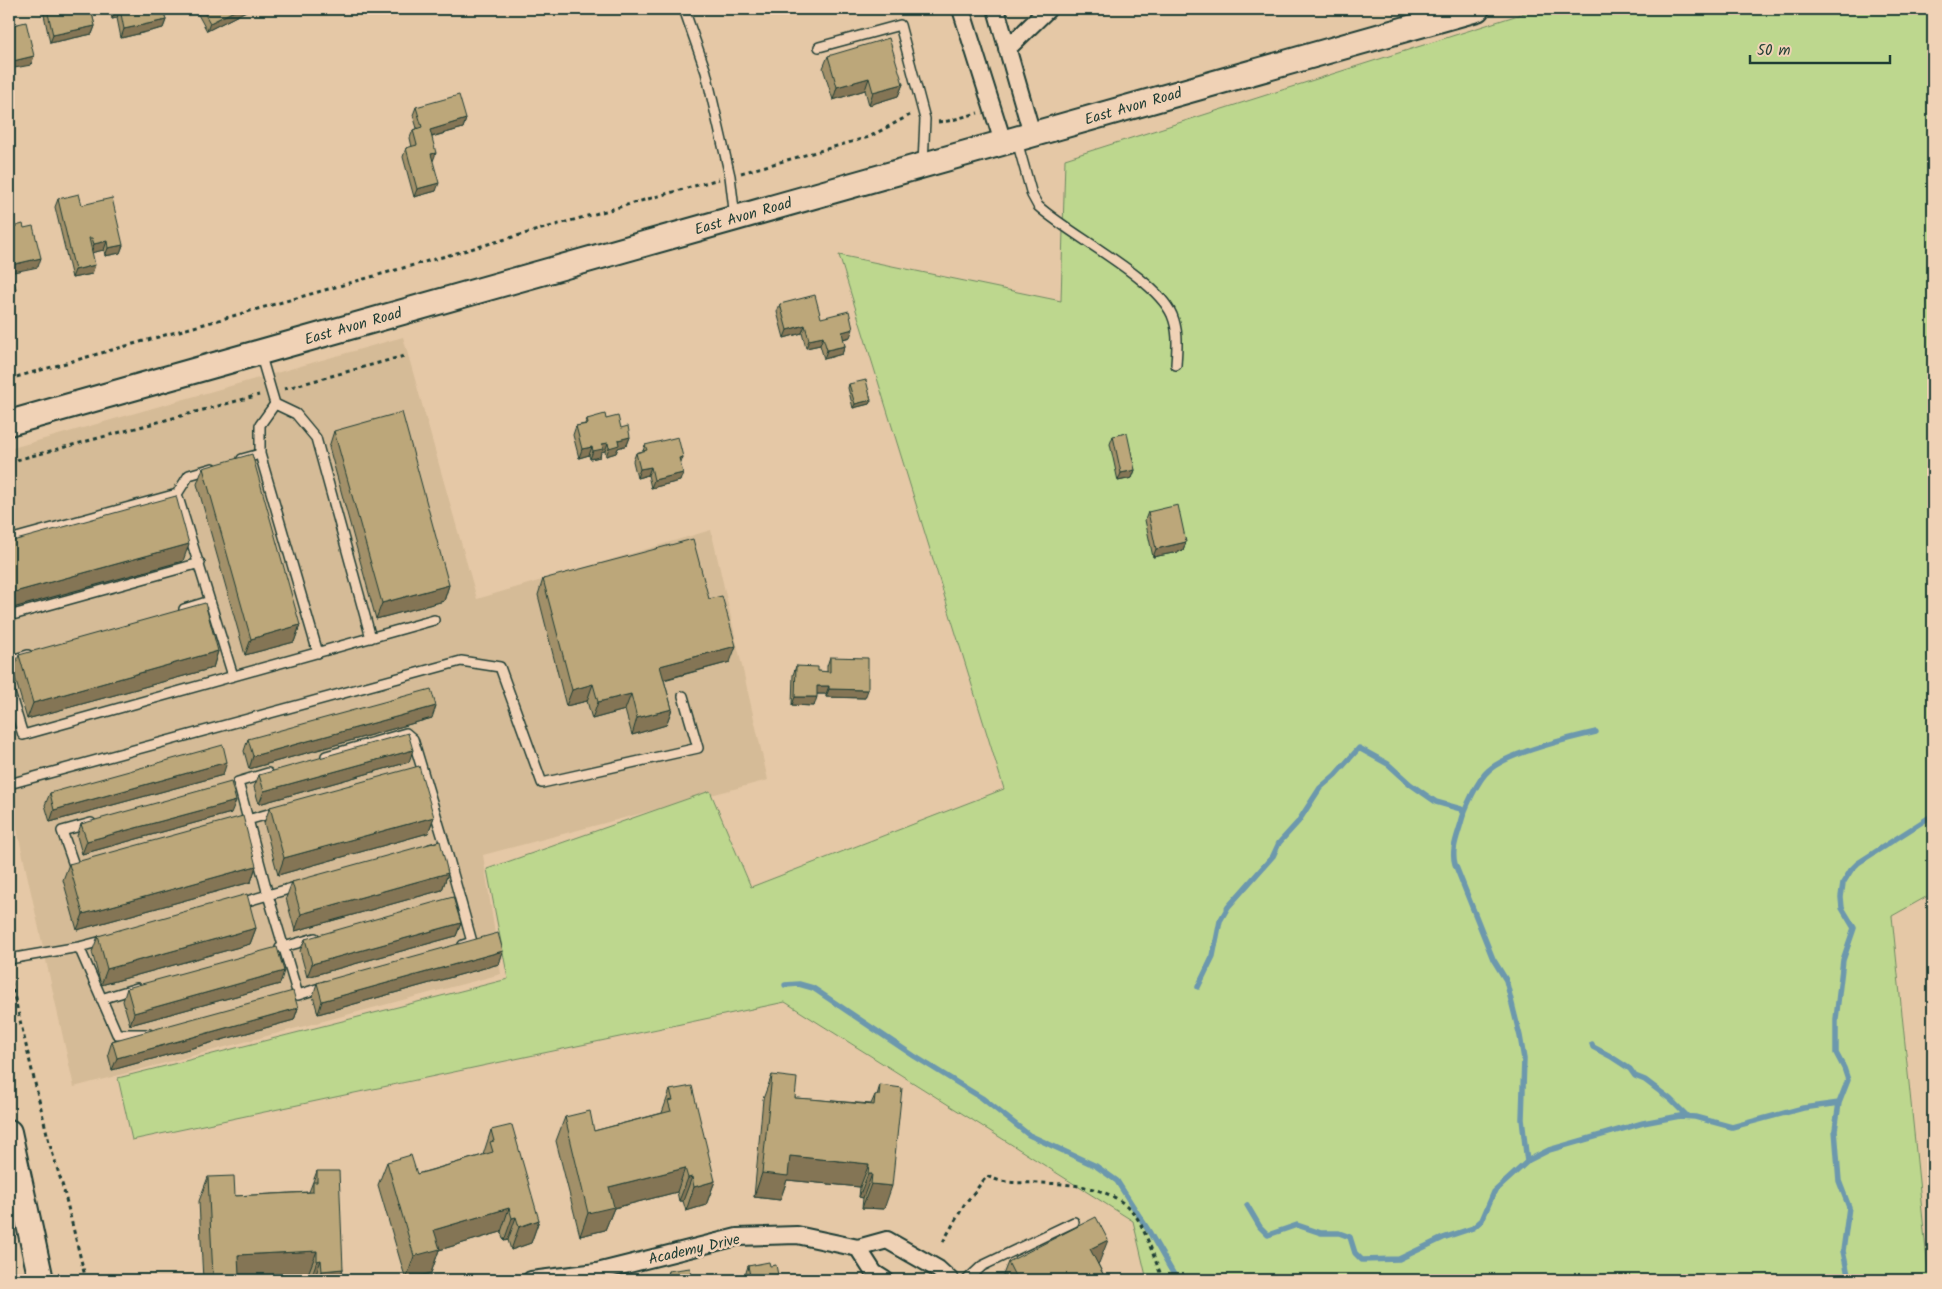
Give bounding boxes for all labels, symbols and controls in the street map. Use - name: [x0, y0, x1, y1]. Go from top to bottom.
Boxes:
- scale bar: [1750, 32, 1890, 64]
- text: 50 m: [1757, 39, 1791, 63]
- street label: East Avon Road: [1082, 81, 1185, 132]
- street label: East Avon Road: [692, 191, 795, 242]
- street label: East Avon Road: [302, 301, 405, 352]
- street label: Academy Drive: [646, 1228, 743, 1272]

